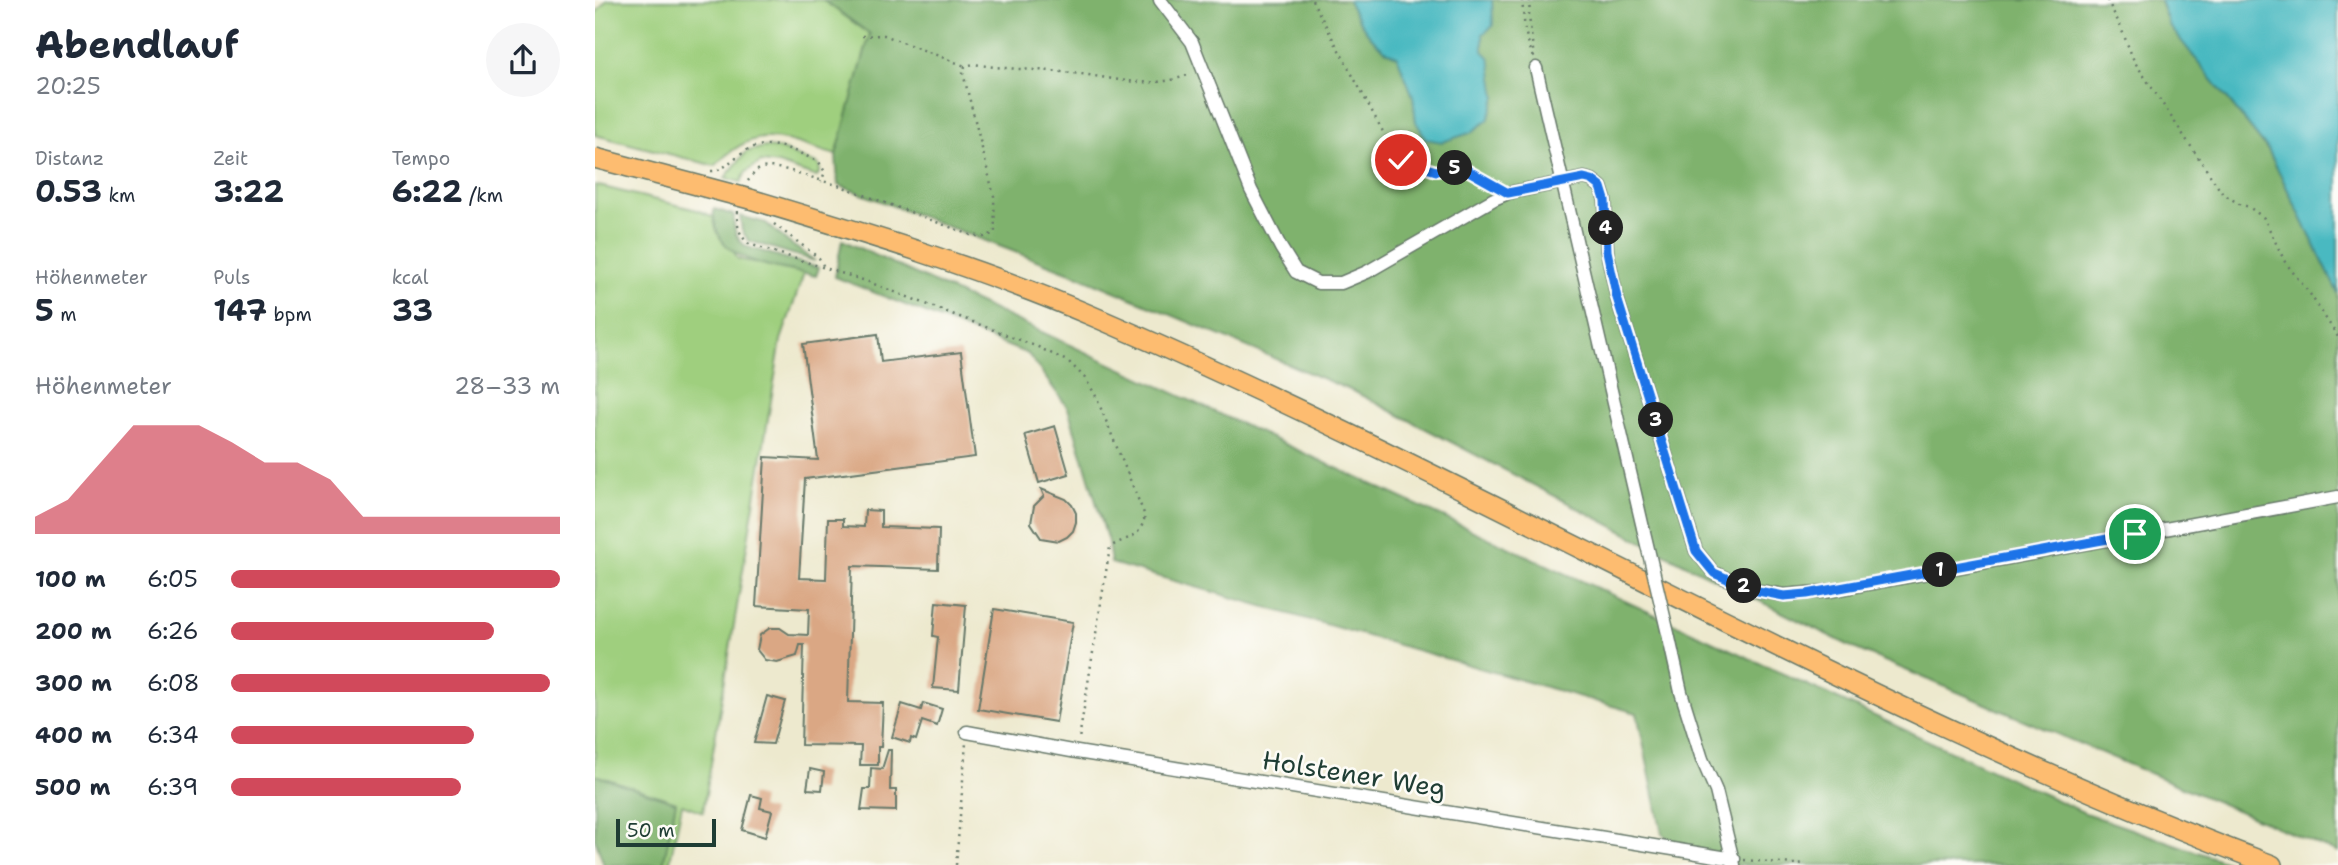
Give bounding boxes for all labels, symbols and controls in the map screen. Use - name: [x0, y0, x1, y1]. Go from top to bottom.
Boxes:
- text: Abendlauf: [35, 19, 239, 70]
- button: share: [486, 23, 560, 97]
- text: 20:25: [35, 71, 101, 101]
- pin: [1371, 130, 1431, 190]
- icon: check: [1382, 141, 1420, 179]
- text: Distanz: [35, 146, 104, 171]
- text: Zeit: [213, 146, 248, 171]
- text: Tempo: [392, 146, 450, 171]
- pin: 5: [1437, 150, 1473, 186]
- text: 5: [1449, 155, 1460, 180]
- text: 0.53: [35, 171, 102, 212]
- text: 3:22: [213, 171, 284, 212]
- text: 6:22: [392, 171, 463, 212]
- text: km: [102, 183, 135, 208]
- text: /km: [463, 183, 503, 208]
- pin: 4: [1588, 210, 1623, 246]
- text: 4: [1599, 215, 1612, 240]
- text: Höhenmeter: [35, 265, 148, 290]
- text: Puls: [213, 265, 250, 290]
- text: kcal: [392, 265, 429, 290]
- text: 5: [35, 290, 54, 331]
- text: 147: [213, 290, 267, 331]
- text: 33: [392, 290, 433, 331]
- text: m: [54, 302, 77, 327]
- text: bpm: [267, 302, 312, 327]
- text: Höhenmeter: [35, 371, 172, 401]
- text: 28–33 m: [454, 371, 560, 401]
- pin: 3: [1639, 402, 1673, 438]
- text: 3: [1649, 407, 1662, 432]
- pin: [2105, 504, 2165, 564]
- icon: arrive: [2116, 515, 2154, 553]
- pin: 1: [1923, 552, 1957, 588]
- text: 1: [1935, 557, 1944, 582]
- text: 100 m: [35, 564, 106, 594]
- text: 6:05: [147, 564, 198, 594]
- pin: 2: [1727, 568, 1761, 604]
- text: 2: [1737, 573, 1750, 598]
- text: 200 m: [35, 616, 112, 646]
- text: 6:26: [147, 616, 199, 646]
- text: 300 m: [35, 668, 112, 698]
- text: 6:08: [147, 668, 200, 698]
- text: 400 m: [35, 720, 112, 750]
- text: 6:34: [147, 720, 199, 750]
- street label: Holstener Weg: [1260, 742, 1448, 805]
- text: 500 m: [35, 772, 110, 802]
- text: 6:39: [147, 772, 198, 802]
- scale bar: [616, 816, 716, 848]
- text: 50 m: [627, 818, 675, 843]

